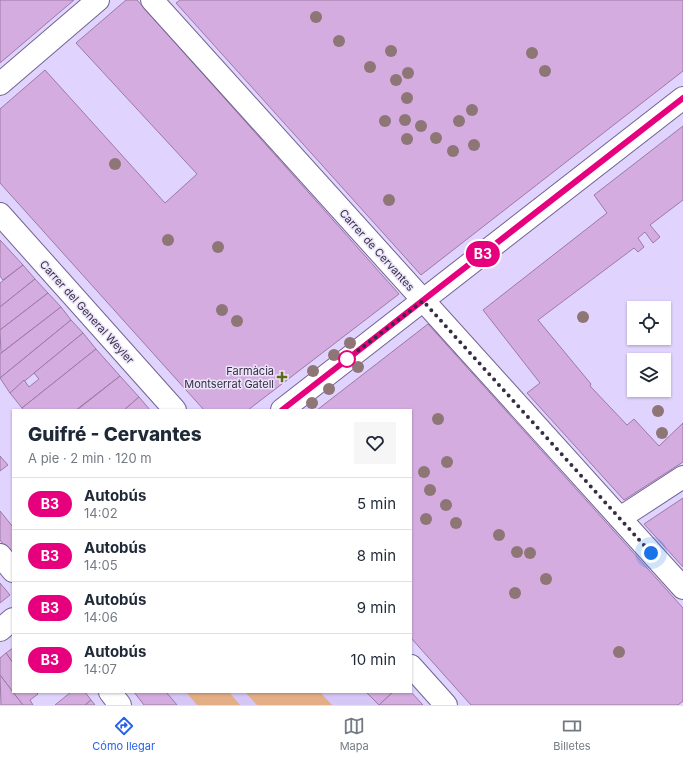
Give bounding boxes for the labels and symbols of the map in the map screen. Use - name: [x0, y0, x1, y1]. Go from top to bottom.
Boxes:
- street label: Carrer de Cervantes: [336, 206, 418, 294]
- line badge: B3: [465, 241, 501, 267]
- street label: Carrer del General Weyler: [37, 257, 137, 367]
- unlabelled marker: [338, 350, 356, 368]
- place label: Farmàcia Montserrat Gatell: [184, 364, 274, 391]
- marker: Farmàcia Montserrat Gatell: [277, 372, 287, 382]
- your location: [641, 543, 661, 563]

